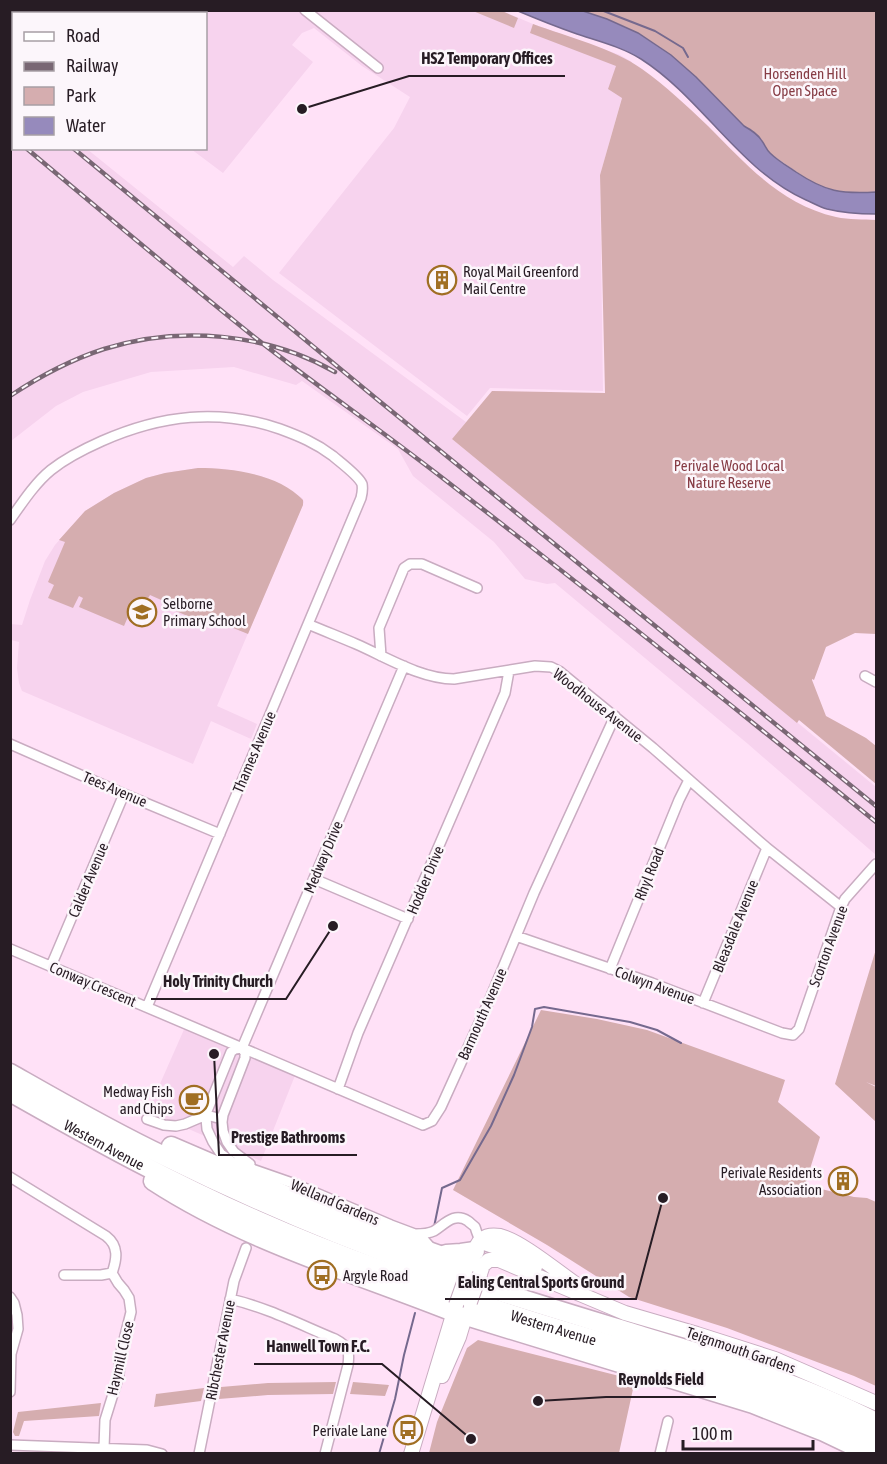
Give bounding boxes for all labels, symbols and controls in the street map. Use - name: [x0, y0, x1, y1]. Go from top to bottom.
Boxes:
- legend: [12, 12, 207, 150]
- text: Road: [66, 25, 100, 46]
- callout: HS2 Temporary Offices: [409, 42, 565, 76]
- text: HS2 Temporary Offices: [421, 49, 553, 67]
- text: Railway: [66, 55, 118, 76]
- park label: Horsenden Hill Open Space: [764, 65, 846, 99]
- text: Park: [66, 85, 96, 106]
- text: Water: [66, 115, 106, 136]
- place label: Royal Mail Greenford Mail Centre: [463, 263, 579, 297]
- building icon: Royal Mail Greenford Mail Centre: [426, 264, 458, 296]
- park label: Perivale Wood Local Nature Reserve: [674, 457, 784, 491]
- place label: Selborne Primary School: [163, 595, 246, 629]
- school or university icon: Selborne Primary School: [126, 596, 158, 628]
- street label: Woodhouse Avenue: [550, 665, 646, 745]
- street label: Thames Avenue: [229, 708, 279, 795]
- street label: Tees Avenue: [80, 768, 150, 810]
- street label: Medway Drive: [300, 818, 346, 896]
- street label: Calder Avenue: [65, 840, 111, 920]
- street label: Hodder Drive: [403, 843, 447, 917]
- street label: Rhyl Road: [631, 845, 667, 903]
- street label: Bleasdale Avenue: [709, 877, 761, 975]
- street label: Scorton Avenue: [805, 903, 851, 989]
- street label: Conway Crescent: [47, 958, 139, 1010]
- street label: Colwyn Avenue: [613, 963, 697, 1007]
- callout: Holy Trinity Church: [151, 965, 286, 999]
- street label: Barmouth Avenue: [454, 965, 510, 1063]
- text: Holy Trinity Church: [163, 972, 273, 990]
- place label: Medway Fish and Chips: [103, 1083, 173, 1117]
- cafe icon: Medway Fish and Chips: [178, 1084, 210, 1116]
- street label: Western Avenue: [61, 1116, 148, 1173]
- callout: Prestige Bathrooms: [219, 1121, 357, 1155]
- text: Prestige Bathrooms: [231, 1128, 345, 1146]
- place label: Perivale Residents Association: [721, 1164, 822, 1198]
- building icon: Perivale Residents Association: [827, 1165, 859, 1197]
- street label: Welland Gardens: [288, 1176, 382, 1228]
- bus stop icon: Argyle Road: [306, 1259, 338, 1291]
- callout: Ealing Central Sports Ground: [445, 1265, 636, 1299]
- place label: Argyle Road: [343, 1267, 408, 1284]
- text: Ealing Central Sports Ground: [458, 1273, 625, 1291]
- street label: Ribchester Avenue: [202, 1298, 238, 1402]
- street label: Western Avenue: [509, 1306, 599, 1348]
- street label: Haymill Close: [103, 1319, 137, 1397]
- street label: Teignmouth Gardens: [684, 1323, 798, 1377]
- callout: Hanwell Town F.C.: [254, 1330, 382, 1364]
- text: Hanwell Town F.C.: [266, 1337, 370, 1355]
- callout: Reynolds Field: [606, 1363, 716, 1397]
- text: Reynolds Field: [618, 1370, 704, 1388]
- scale bar: [683, 1413, 814, 1451]
- bus stop icon: Perivale Lane: [392, 1414, 424, 1446]
- place label: Perivale Lane: [313, 1422, 387, 1439]
- text: 100 m: [692, 1423, 733, 1444]

